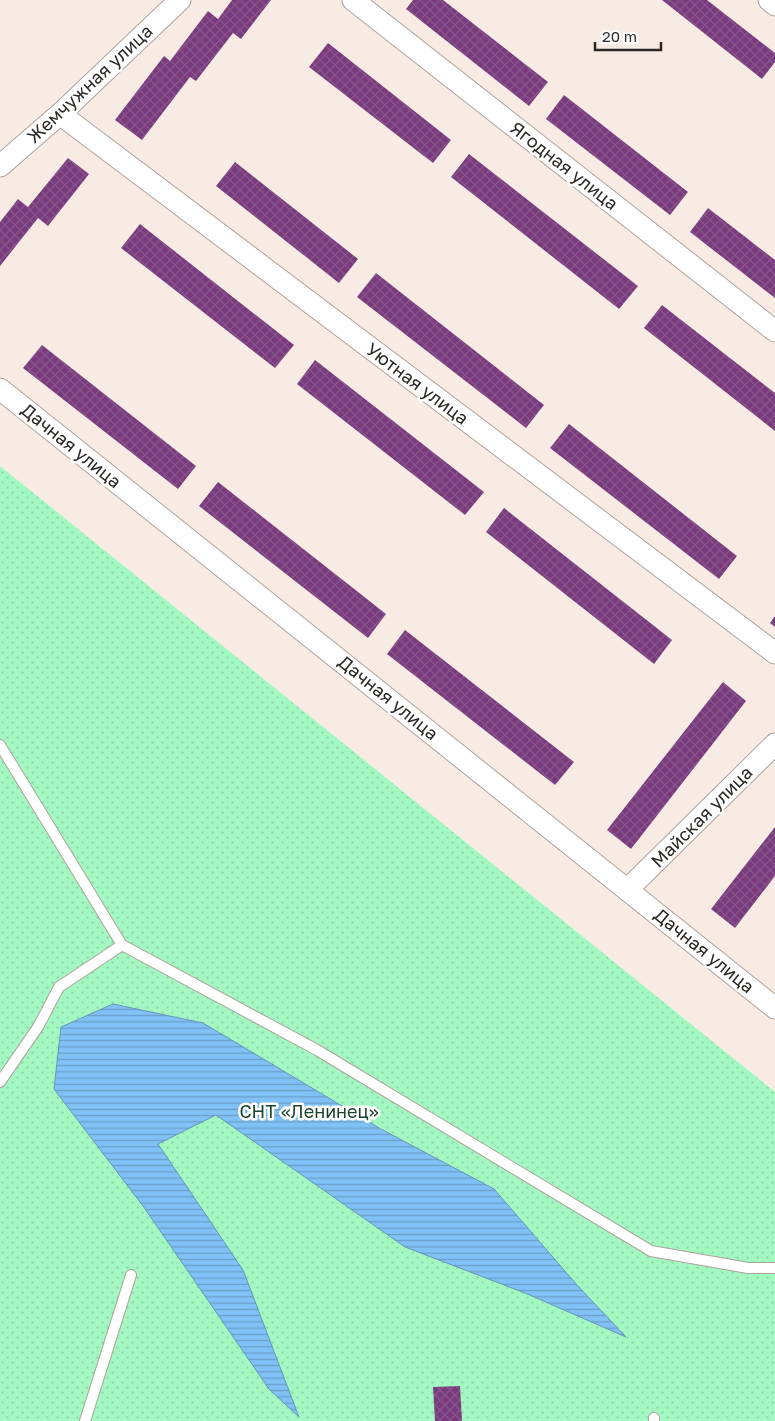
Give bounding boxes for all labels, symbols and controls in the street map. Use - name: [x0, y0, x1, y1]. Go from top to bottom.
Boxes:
- street label: Жемчужная улица: [22, 19, 157, 147]
- scale bar: [595, 20, 661, 52]
- text: 20 m: [602, 27, 637, 45]
- street label: Ягодная улица: [506, 116, 623, 214]
- street label: Уютная улица: [362, 338, 473, 429]
- street label: Дачная улица: [17, 398, 126, 492]
- street label: Дачная улица: [334, 650, 443, 744]
- street label: Майская улица: [646, 761, 757, 872]
- street label: Дачная улица: [650, 903, 759, 997]
- park label: СНТ «Ленинец»: [239, 1100, 379, 1122]

